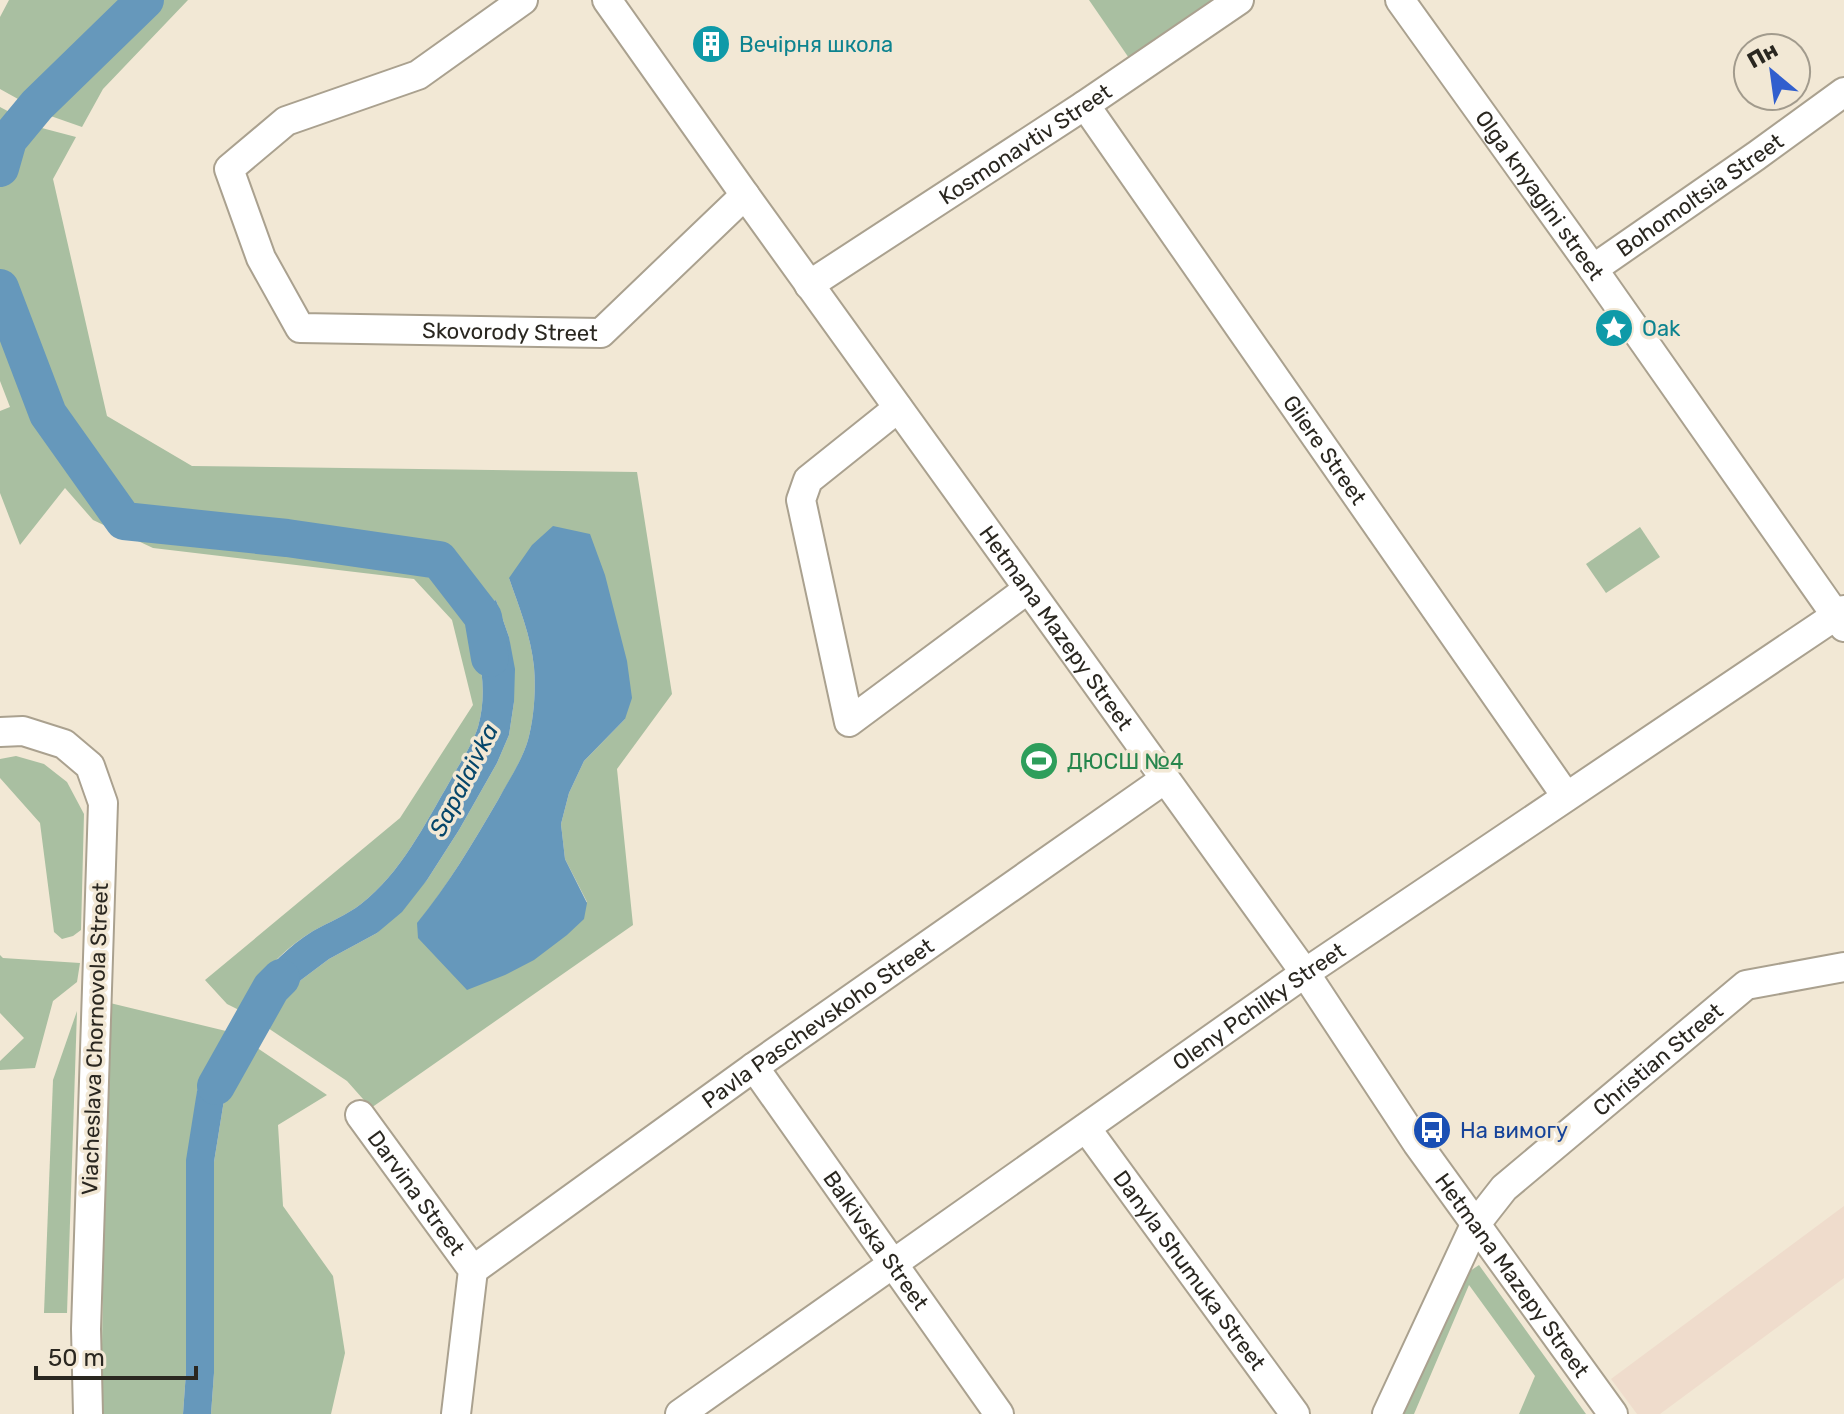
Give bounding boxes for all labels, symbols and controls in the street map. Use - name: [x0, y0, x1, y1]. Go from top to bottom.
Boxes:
- building icon: Вечірня школа: [690, 23, 732, 65]
- place label: Вечірня школа: [739, 31, 893, 58]
- north arrow: [1732, 32, 1812, 112]
- text: Пн: [1743, 36, 1782, 74]
- street label: Kosmonavtiv Street: [934, 77, 1117, 210]
- street label: Olga knyagini street: [1470, 105, 1610, 286]
- street label: Bohomoltsia Street: [1611, 127, 1789, 262]
- place icon: Oak: [1593, 307, 1635, 349]
- place label: Oak: [1642, 315, 1681, 342]
- street label: Skovorody Street: [422, 317, 598, 346]
- street label: Gliere Street: [1277, 390, 1373, 510]
- street label: Hetmana Mazepy Street: [974, 520, 1139, 736]
- water label: Sapalaivka: [424, 719, 504, 841]
- sports icon: ДЮСШ №4: [1018, 740, 1060, 782]
- place label: ДЮСШ №4: [1067, 748, 1184, 775]
- street label: Viacheslava Chornovola Street: [76, 882, 114, 1196]
- street label: Pavla Paschevskoho Street: [696, 932, 939, 1114]
- street label: Oleny Pchilky Street: [1167, 936, 1351, 1076]
- street label: Christian Street: [1587, 997, 1728, 1121]
- bus stop icon: На вимогу: [1411, 1109, 1453, 1151]
- place label: На вимогу: [1460, 1117, 1568, 1144]
- street label: Darvina Street: [362, 1125, 471, 1261]
- street label: Balkivska Street: [818, 1165, 935, 1315]
- street label: Danyla Shumuka Street: [1108, 1165, 1272, 1376]
- street label: Hetmana Mazepy Street: [1430, 1168, 1596, 1383]
- scale bar: [36, 1330, 196, 1380]
- text: 50 m: [48, 1344, 105, 1372]

